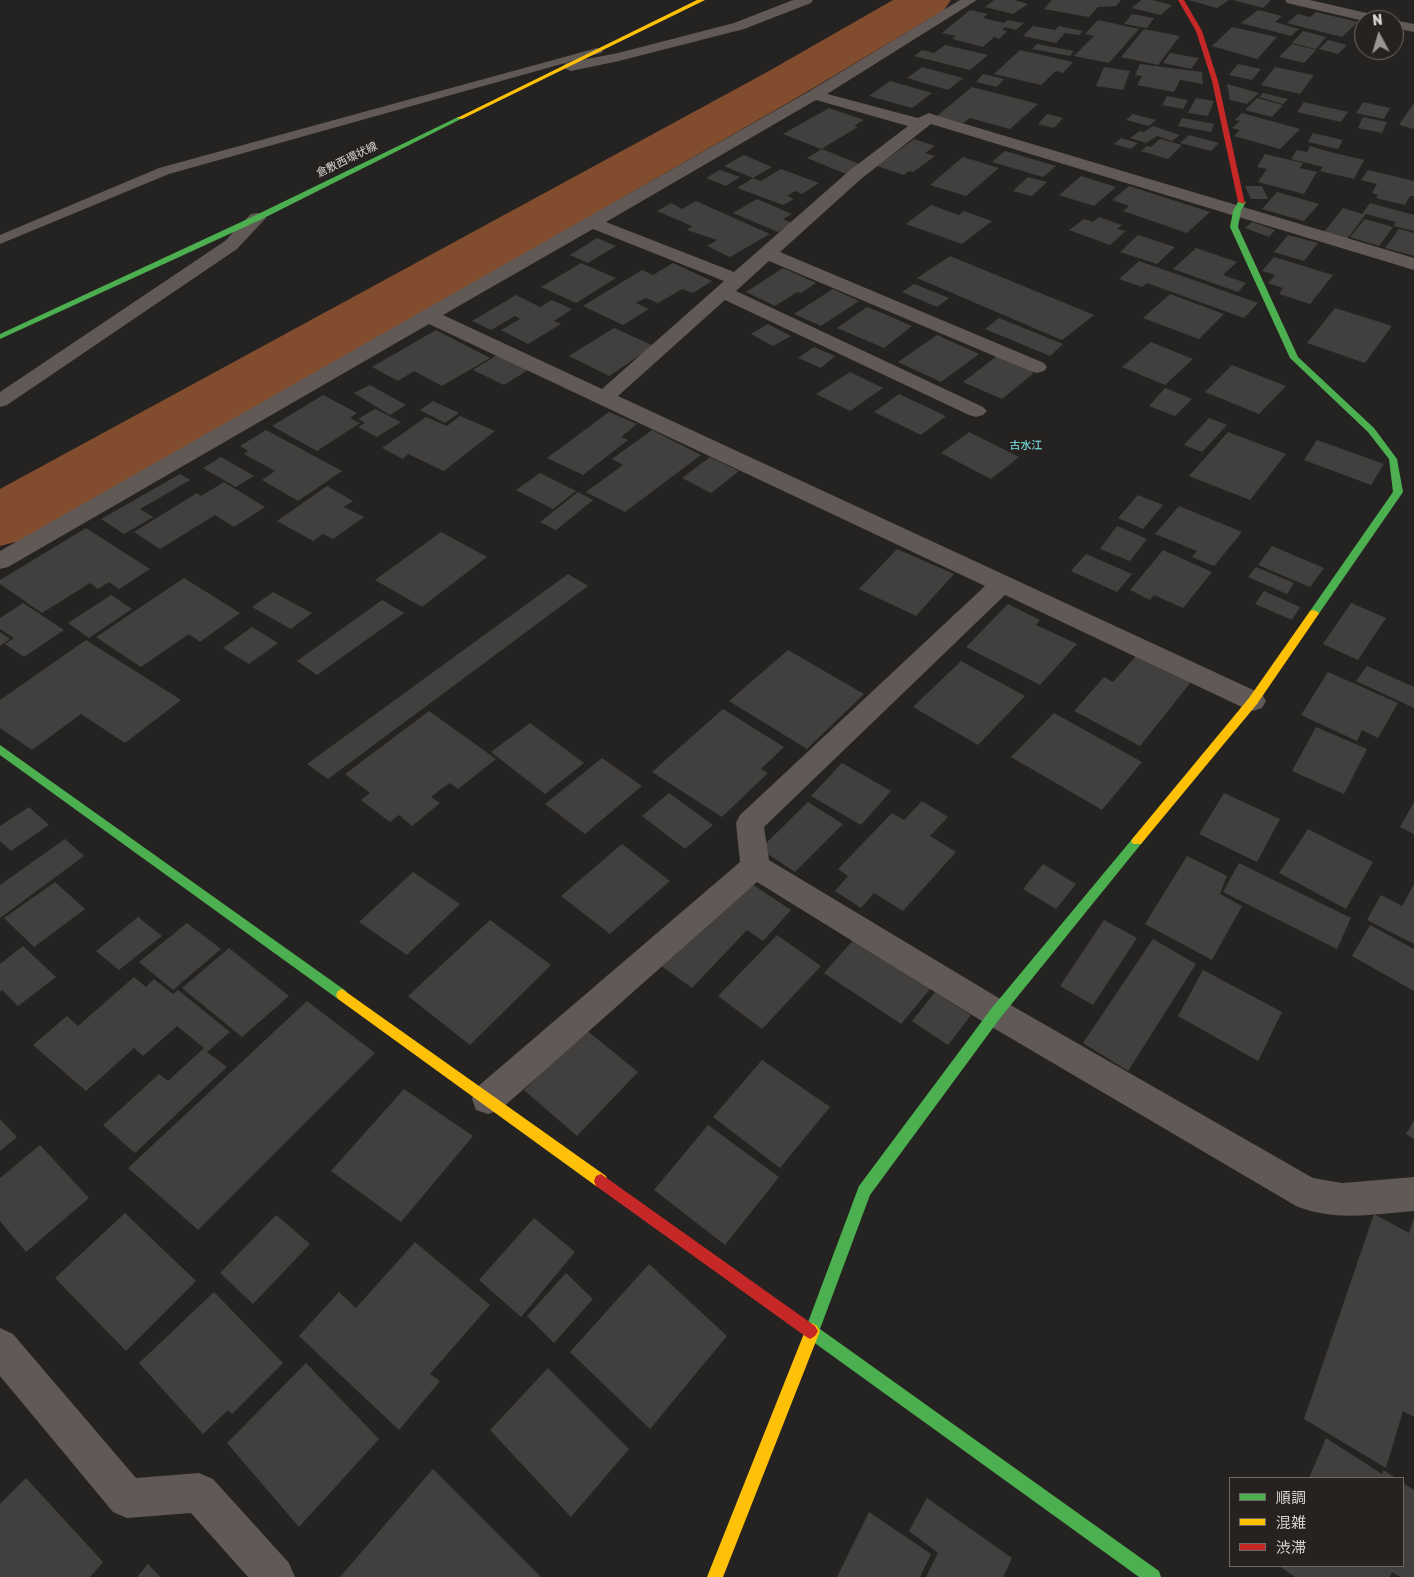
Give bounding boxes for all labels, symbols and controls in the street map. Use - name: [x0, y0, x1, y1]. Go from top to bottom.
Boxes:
- north arrow: [1354, 10, 1404, 60]
- text: N: [1372, 12, 1383, 30]
- street label: 倉敷西環状線: [314, 140, 380, 180]
- district label: 古水江: [1010, 439, 1042, 453]
- legend: [1229, 1477, 1404, 1567]
- text: 順調: [1276, 1489, 1306, 1507]
- text: 混雑: [1276, 1514, 1306, 1532]
- text: 渋滞: [1276, 1539, 1306, 1557]

